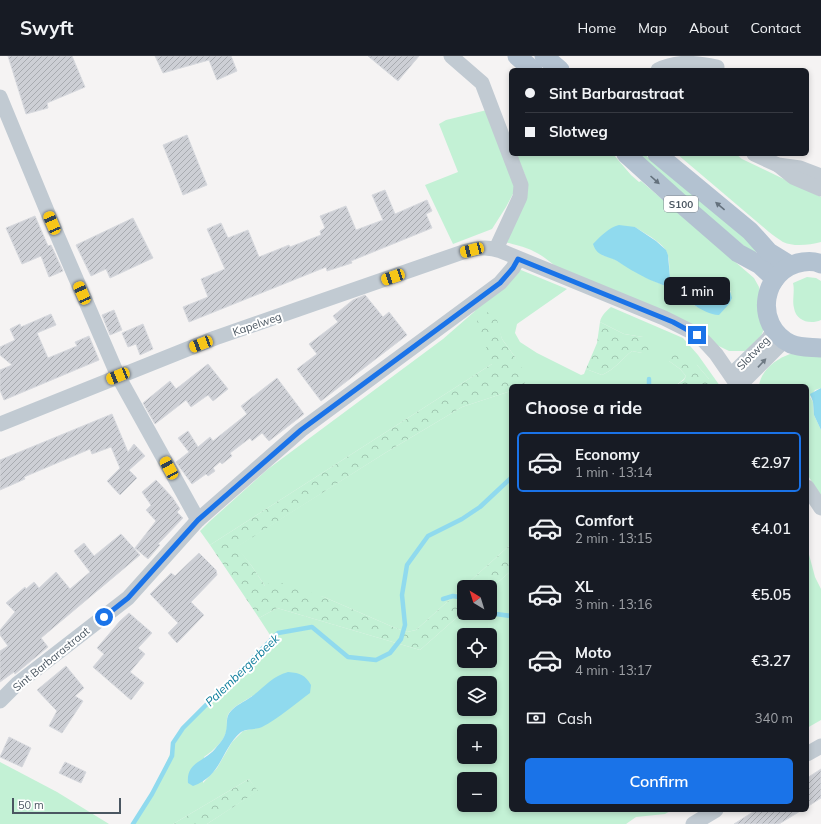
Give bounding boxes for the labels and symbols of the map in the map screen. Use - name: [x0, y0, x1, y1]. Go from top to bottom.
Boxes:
- one-way arrow: [649, 176, 660, 185]
- road number: S100: [664, 196, 698, 212]
- one-way arrow: [714, 201, 725, 210]
- car: [42, 210, 62, 236]
- car: [459, 241, 485, 259]
- car: [380, 267, 406, 287]
- callout: 1 min: [664, 277, 730, 305]
- car: [72, 280, 92, 306]
- street label: Kapelweg: [231, 309, 283, 339]
- route end: [688, 326, 706, 344]
- street label: Slotweg: [733, 333, 773, 373]
- car: [188, 334, 214, 354]
- one-way arrow: [758, 358, 767, 368]
- car: [105, 366, 131, 386]
- car: [158, 455, 180, 481]
- north arrow: [457, 580, 497, 620]
- route start: [95, 608, 113, 626]
- street label: Sint Barbarastraat: [10, 624, 92, 694]
- water label: Palembergerbeek: [202, 630, 283, 709]
- scale bar: [12, 796, 121, 815]

